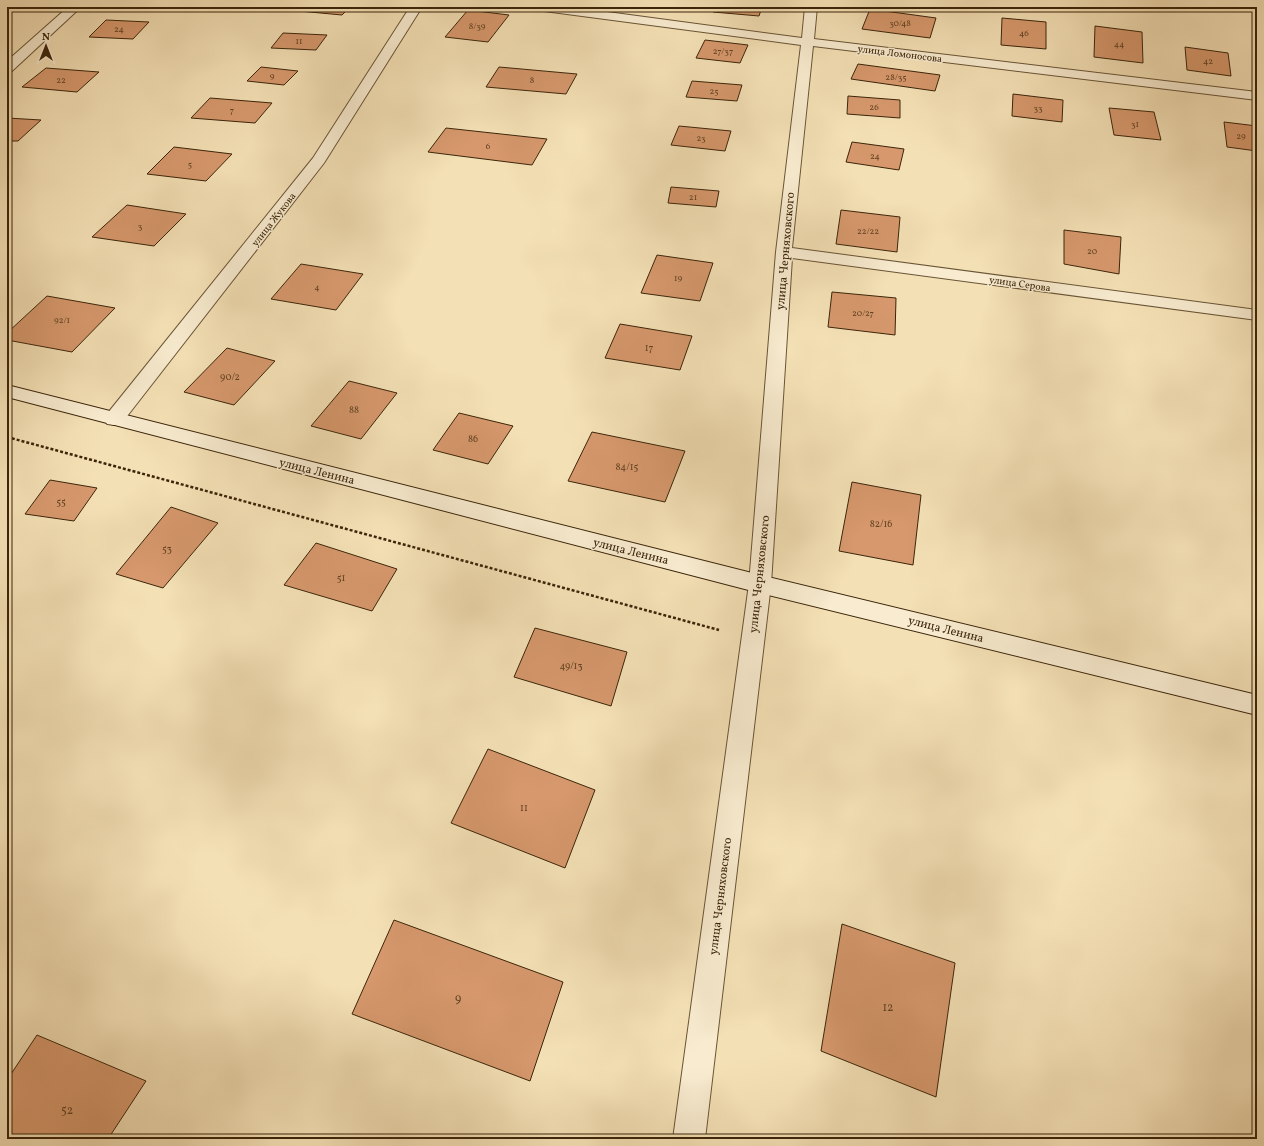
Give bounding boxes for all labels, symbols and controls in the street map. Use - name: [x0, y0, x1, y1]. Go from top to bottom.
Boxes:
- house number: 30/48: [889, 17, 911, 30]
- house number: 8/39: [469, 20, 486, 33]
- house number: 24: [114, 23, 124, 36]
- north arrow: [26, 26, 66, 66]
- house number: 46: [1019, 27, 1029, 40]
- text: N: [42, 30, 50, 45]
- house number: 11: [296, 35, 302, 48]
- house number: 44: [1114, 38, 1124, 51]
- street label: улица Ломоносова: [857, 42, 943, 66]
- house number: 27/37: [713, 45, 733, 58]
- house number: 42: [1203, 55, 1213, 68]
- house number: 9: [270, 70, 275, 83]
- house number: 28/35: [885, 71, 907, 84]
- house number: 22: [56, 74, 66, 87]
- house number: 8: [530, 74, 535, 87]
- house number: 25: [709, 85, 719, 98]
- house number: 26: [869, 101, 879, 114]
- house number: 33: [1033, 102, 1043, 115]
- house number: 7: [230, 104, 234, 117]
- house number: 31: [1131, 118, 1139, 131]
- house number: 29: [1236, 130, 1246, 143]
- house number: 23: [696, 132, 706, 145]
- house number: 6: [486, 140, 491, 153]
- house number: 24: [870, 150, 880, 163]
- house number: 5: [188, 158, 192, 171]
- street label: улица Жукова: [248, 190, 299, 249]
- house number: 21: [689, 191, 697, 204]
- street label: улица Черняховского: [773, 191, 799, 311]
- house number: 3: [138, 220, 143, 233]
- house number: 22/22: [857, 225, 879, 238]
- house number: 20: [1087, 245, 1098, 258]
- house number: 19: [674, 272, 682, 285]
- street label: улица Серова: [988, 273, 1052, 295]
- house number: 4: [314, 281, 320, 294]
- house number: 20/27: [852, 307, 874, 320]
- house number: 92/1: [54, 314, 70, 327]
- house number: 17: [645, 341, 654, 355]
- house number: 90/2: [220, 370, 240, 384]
- house number: 88: [349, 403, 359, 417]
- house number: 86: [468, 432, 478, 446]
- street label: улица Ленина: [277, 455, 356, 489]
- house number: 84/15: [616, 460, 639, 474]
- house number: 55: [56, 495, 66, 509]
- street label: улица Черняховского: [746, 514, 774, 634]
- house number: 82/16: [870, 517, 892, 531]
- street label: улица Ленина: [591, 535, 670, 569]
- house number: 53: [162, 542, 172, 556]
- house number: 51: [337, 571, 345, 585]
- street label: улица Ленина: [906, 613, 985, 647]
- house number: 49/13: [559, 659, 583, 673]
- house number: 11: [520, 801, 528, 815]
- street label: улица Черняховского: [706, 836, 736, 956]
- house number: 9: [455, 991, 461, 1007]
- house number: 12: [882, 1000, 894, 1016]
- house number: 52: [61, 1103, 73, 1119]

